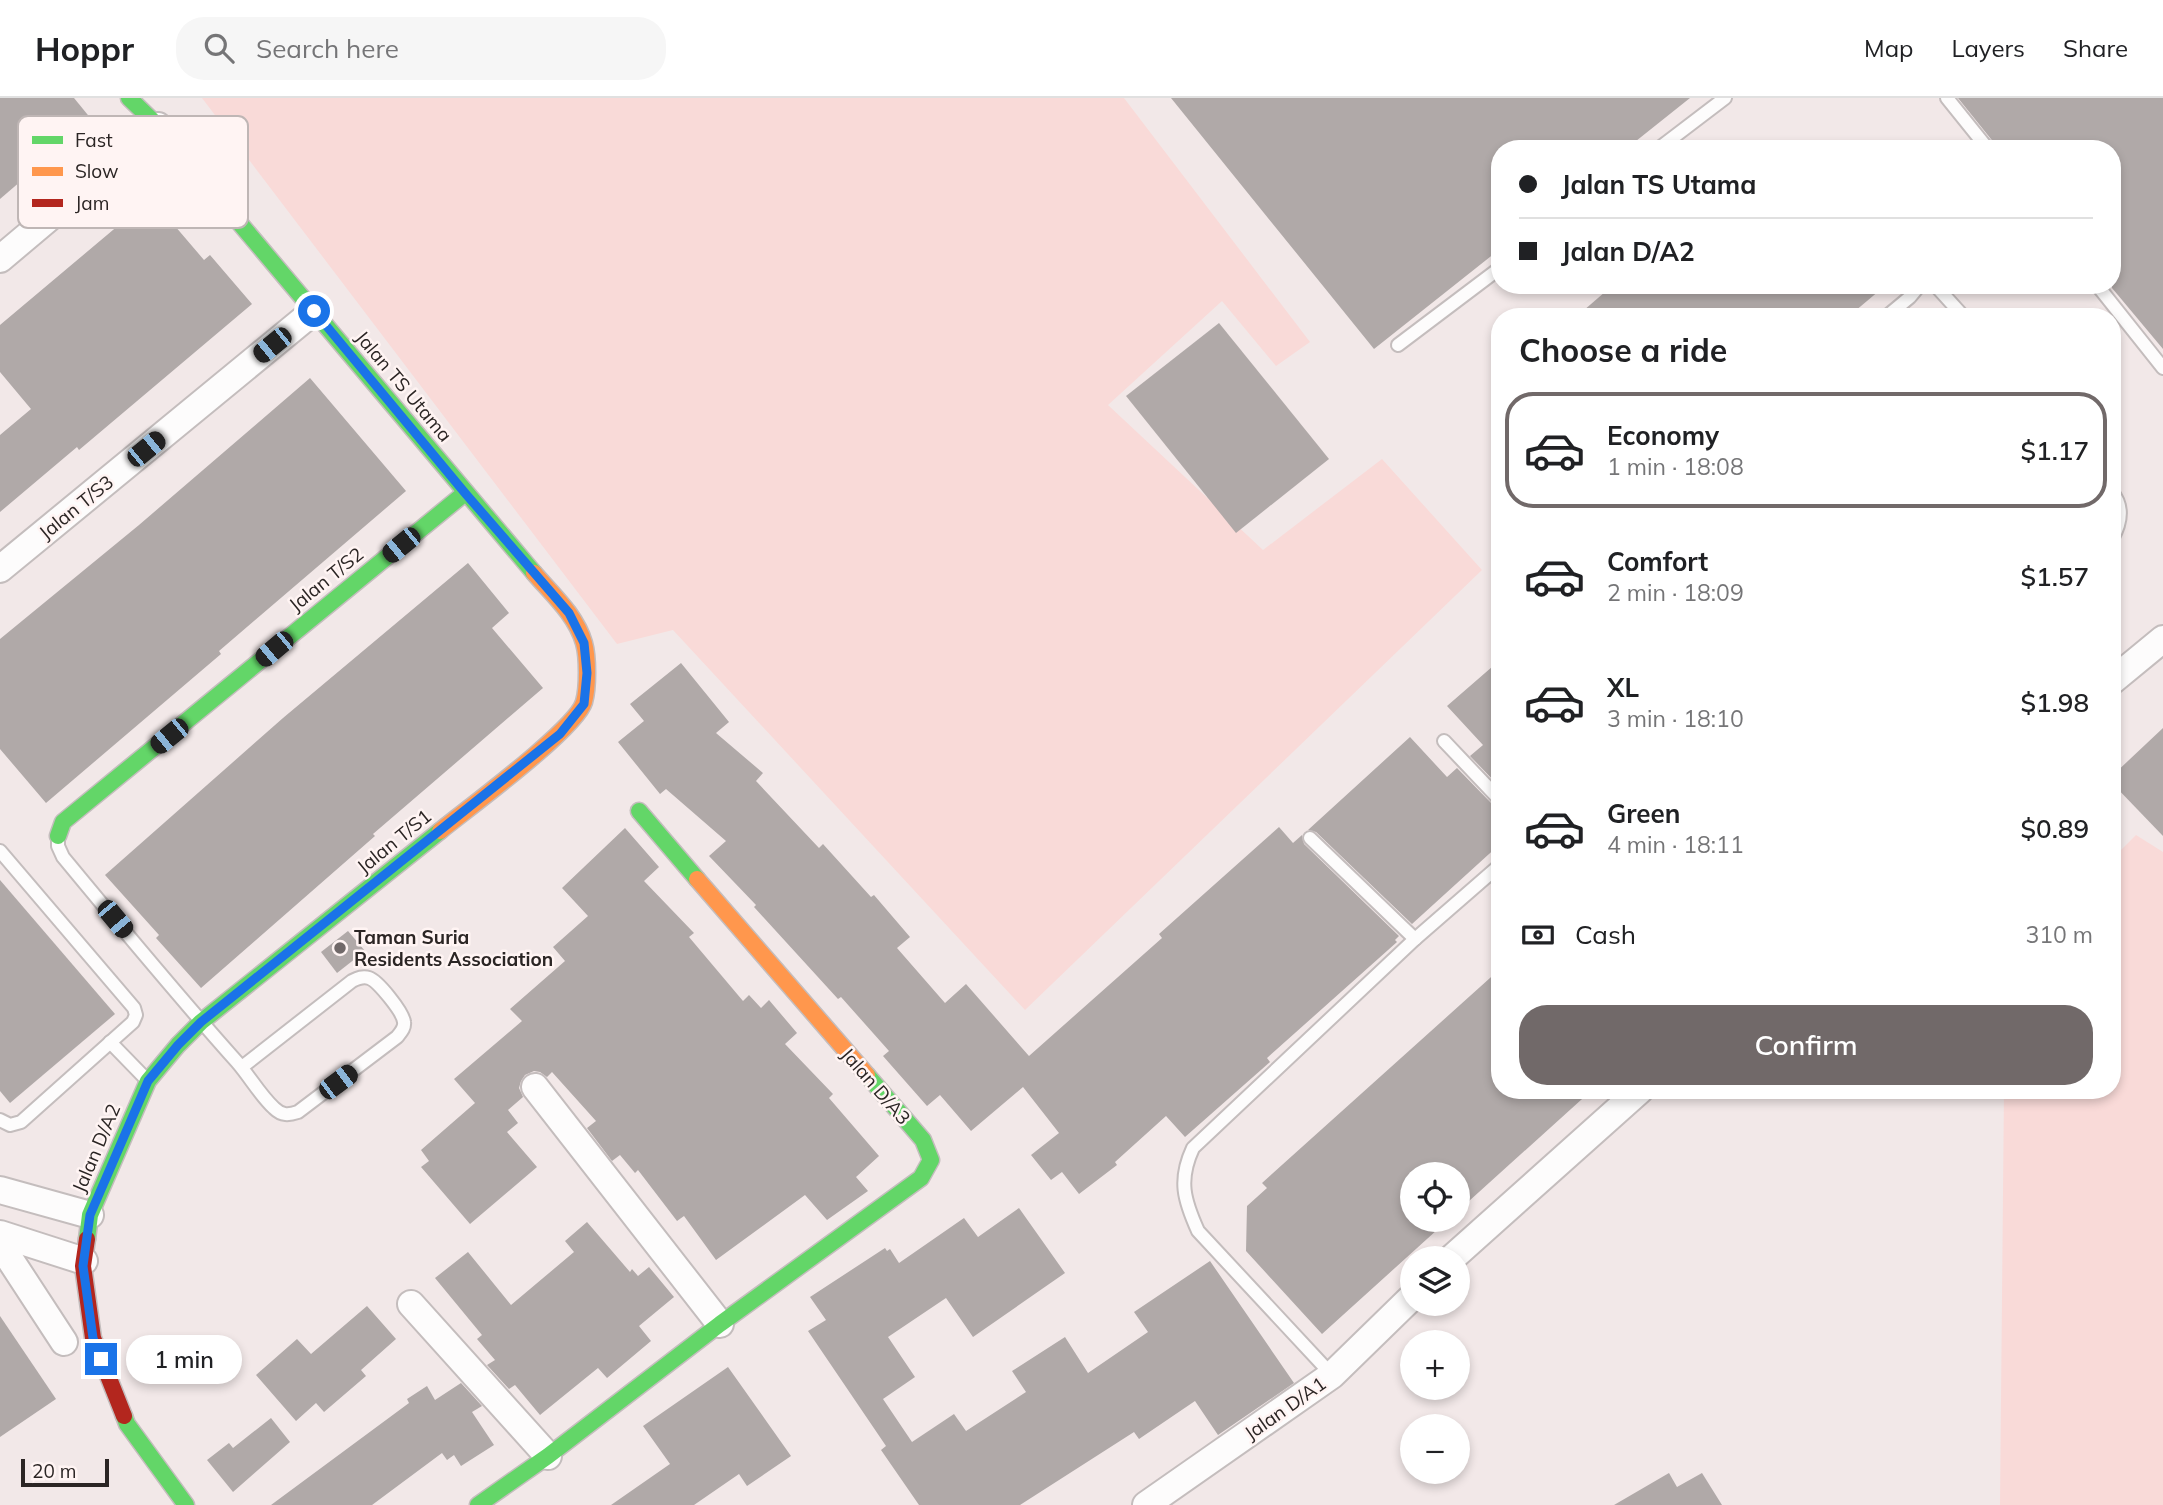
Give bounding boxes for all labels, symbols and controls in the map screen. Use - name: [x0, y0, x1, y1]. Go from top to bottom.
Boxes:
- search box: [176, 17, 666, 80]
- text: Hoppr: [35, 28, 134, 69]
- icon: search: [200, 29, 238, 67]
- text: Search here: [256, 32, 399, 65]
- text: Map: [1864, 33, 1913, 63]
- text: Layers: [1951, 33, 2025, 63]
- text: Share: [2063, 33, 2128, 63]
- legend: [18, 116, 248, 228]
- text: Fast: [75, 128, 113, 152]
- text: Slow: [75, 159, 119, 183]
- text: Jalan TS Utama: [1561, 168, 1756, 201]
- text: Jam: [75, 191, 109, 215]
- text: Jalan D/A2: [1561, 235, 1695, 268]
- route start: [298, 295, 330, 327]
- car: [250, 324, 295, 366]
- street label: Jalan TS Utama: [351, 326, 457, 446]
- text: Choose a ride: [1519, 330, 1727, 370]
- icon: car: [1523, 419, 1586, 482]
- text: Economy: [1607, 419, 1719, 452]
- car: [124, 428, 169, 470]
- text: $1.17: [2020, 434, 2089, 467]
- text: 1 min · 18:08: [1607, 452, 1744, 481]
- street label: Jalan T/S3: [34, 470, 118, 544]
- car: [379, 524, 424, 566]
- street label: Jalan T/S2: [284, 542, 368, 616]
- icon: car: [1523, 545, 1586, 608]
- text: Comfort: [1607, 545, 1708, 578]
- text: $1.57: [2020, 560, 2089, 593]
- text: 2 min · 18:09: [1607, 578, 1744, 607]
- car: [252, 627, 297, 671]
- icon: car: [1523, 671, 1586, 734]
- text: XL: [1607, 671, 1639, 704]
- text: $1.98: [2020, 686, 2089, 719]
- text: 3 min · 18:10: [1607, 704, 1744, 733]
- car: [147, 715, 192, 757]
- icon: car: [1523, 797, 1586, 860]
- text: Green: [1607, 797, 1680, 830]
- street label: Jalan T/S1: [352, 804, 436, 878]
- text: $0.89: [2020, 812, 2089, 845]
- text: 4 min · 18:11: [1607, 830, 1744, 859]
- car: [94, 896, 137, 942]
- icon: cash: [1519, 916, 1557, 954]
- text: Cash: [1575, 918, 1636, 951]
- text: 310 m: [2025, 920, 2093, 949]
- place label: Taman Suria Residents Association: [354, 925, 553, 971]
- marker: Taman Suria Residents Association: [332, 940, 348, 956]
- button: Confirm: [1519, 1005, 2093, 1085]
- street label: Jalan D/A3: [836, 1043, 916, 1129]
- car: [315, 1061, 362, 1103]
- street label: Jalan D/A2: [67, 1100, 125, 1196]
- map controls: [1400, 1162, 1470, 1484]
- button: locate: [1400, 1162, 1470, 1232]
- button: layers: [1400, 1246, 1470, 1316]
- button: +: [1400, 1330, 1470, 1400]
- callout: 1 min: [126, 1334, 241, 1384]
- route end: [85, 1343, 117, 1375]
- text: 1 min: [154, 1345, 214, 1374]
- street label: Jalan D/A1: [1240, 1371, 1330, 1445]
- button: −: [1400, 1414, 1470, 1484]
- scale bar: [21, 1456, 108, 1488]
- text: 20 m: [32, 1459, 76, 1483]

